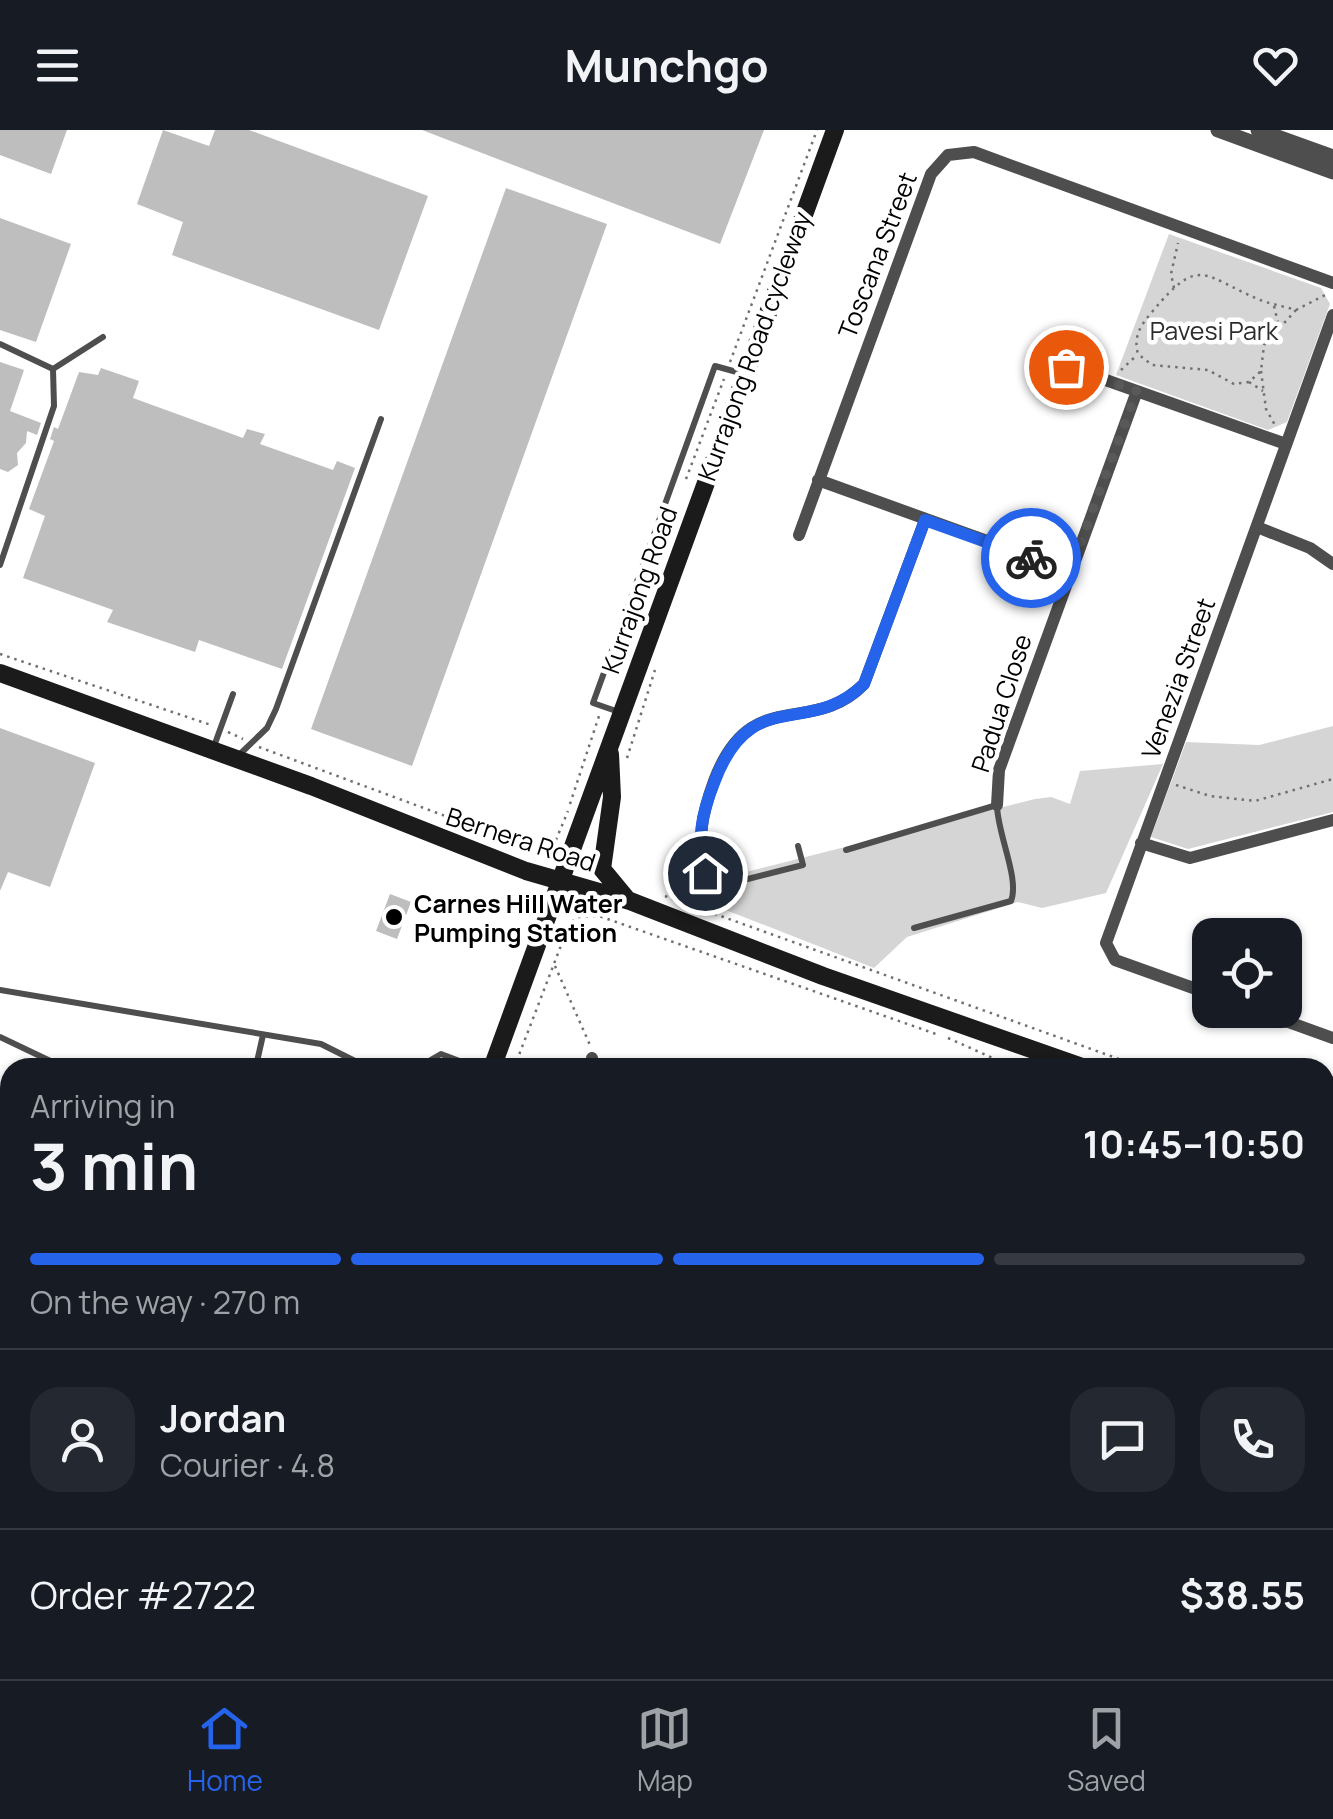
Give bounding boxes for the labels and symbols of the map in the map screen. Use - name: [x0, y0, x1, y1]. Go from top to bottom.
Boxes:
- street label: Toscana Street: [829, 167, 925, 343]
- street label: Kurrajong Road cycleway: [689, 206, 819, 486]
- park label: Pavesi Park: [1150, 313, 1279, 348]
- pin: [1024, 325, 1109, 410]
- street label: Kurrajong Road: [593, 502, 685, 678]
- courier: [981, 508, 1081, 608]
- street label: Venezia Street: [1133, 593, 1223, 763]
- street label: Padua Close: [962, 630, 1040, 776]
- street label: Bernera Road: [442, 798, 600, 880]
- pin: [663, 831, 748, 916]
- place label: Carnes Hill Water Pumping Station: [414, 886, 623, 950]
- marker: Carnes Hill Water Pumping Station: [383, 906, 405, 928]

